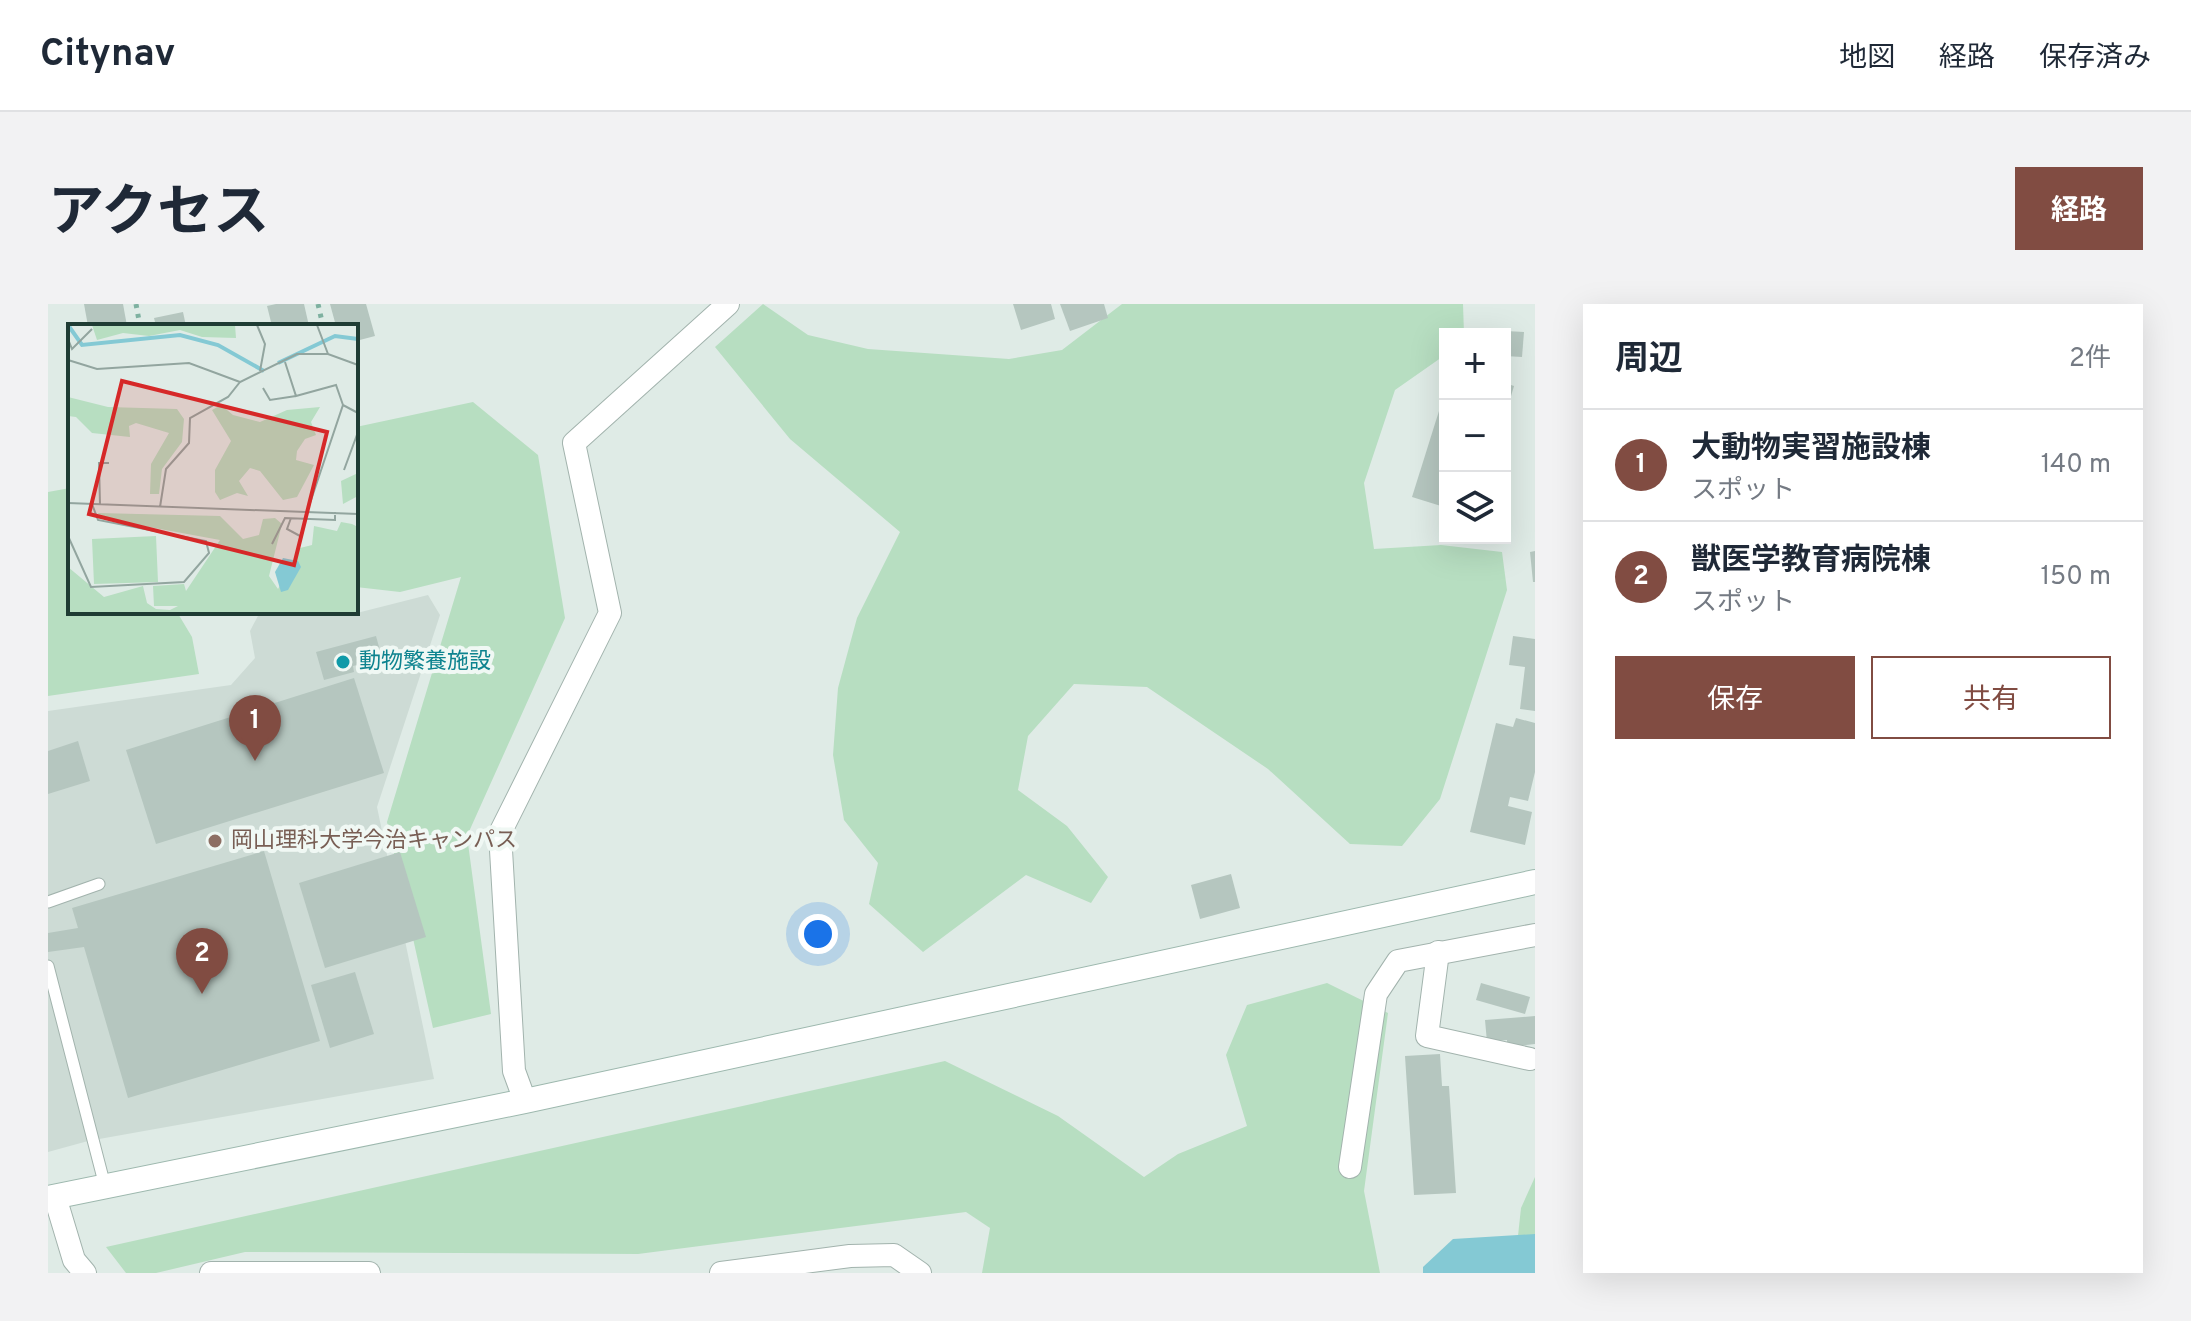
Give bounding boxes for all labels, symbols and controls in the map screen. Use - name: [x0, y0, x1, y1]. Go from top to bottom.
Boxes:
- text: Citynav: [40, 31, 176, 80]
- text: 地図: [1839, 41, 1895, 77]
- text: 経路: [1939, 41, 1995, 77]
- text: 保存済み: [2039, 41, 2151, 77]
- button: 経路: [2015, 167, 2143, 250]
- text: アクセス: [48, 181, 269, 251]
- inset map: [68, 324, 358, 614]
- map controls: [1439, 328, 1511, 544]
- button: +: [1439, 328, 1511, 400]
- text: 周辺: [1615, 339, 1683, 382]
- text: 2件: [2069, 343, 2111, 376]
- button: −: [1439, 400, 1511, 472]
- text: 大動物実習施設棟: [1691, 431, 1931, 468]
- text: 1: [1636, 449, 1646, 482]
- text: 140 m: [2041, 449, 2111, 482]
- button: layers: [1439, 472, 1511, 544]
- text: スポット: [1691, 475, 1795, 508]
- text: 獣医学教育病院棟: [1691, 543, 1931, 580]
- text: 2: [1633, 561, 1649, 594]
- text: 150 m: [2040, 561, 2111, 594]
- text: スポット: [1691, 587, 1795, 620]
- place label: 動物繁養施設: [359, 649, 491, 676]
- marker: 動物繁養施設: [334, 653, 352, 671]
- button: 保存: [1615, 656, 1855, 739]
- button: 共有: [1871, 656, 2111, 739]
- pin: 1: [229, 695, 281, 761]
- place label: 岡山理科大学今治キャンパス: [231, 828, 517, 855]
- marker: 岡山理科大学今治キャンパス: [206, 832, 224, 850]
- your location: [798, 914, 838, 954]
- pin: 2: [176, 928, 228, 994]

